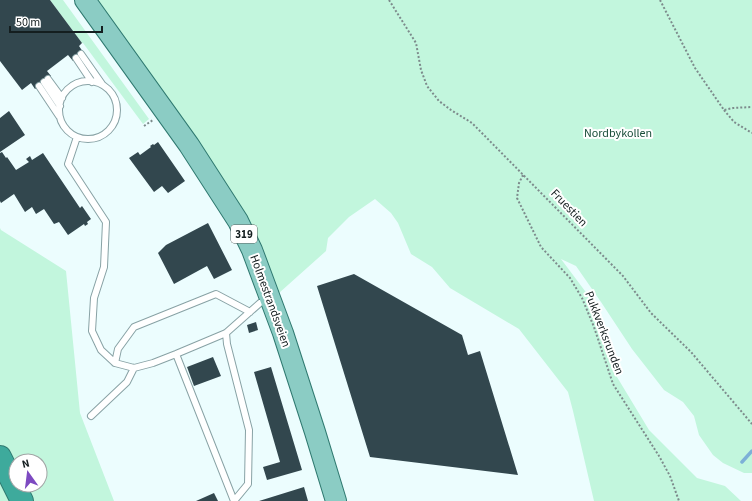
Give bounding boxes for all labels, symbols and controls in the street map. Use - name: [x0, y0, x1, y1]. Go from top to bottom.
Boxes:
- scale bar: [10, 8, 102, 34]
- text: 50 m: [16, 14, 40, 31]
- park label: Nordbykollen: [584, 125, 652, 142]
- street label: Fruestien: [547, 185, 591, 231]
- road number: 319: [231, 225, 257, 243]
- street label: Holmestrandsveien: [245, 252, 295, 350]
- street label: Pukkverksrunden: [580, 289, 628, 377]
- north arrow: [8, 453, 48, 493]
- text: N: [20, 456, 31, 472]

